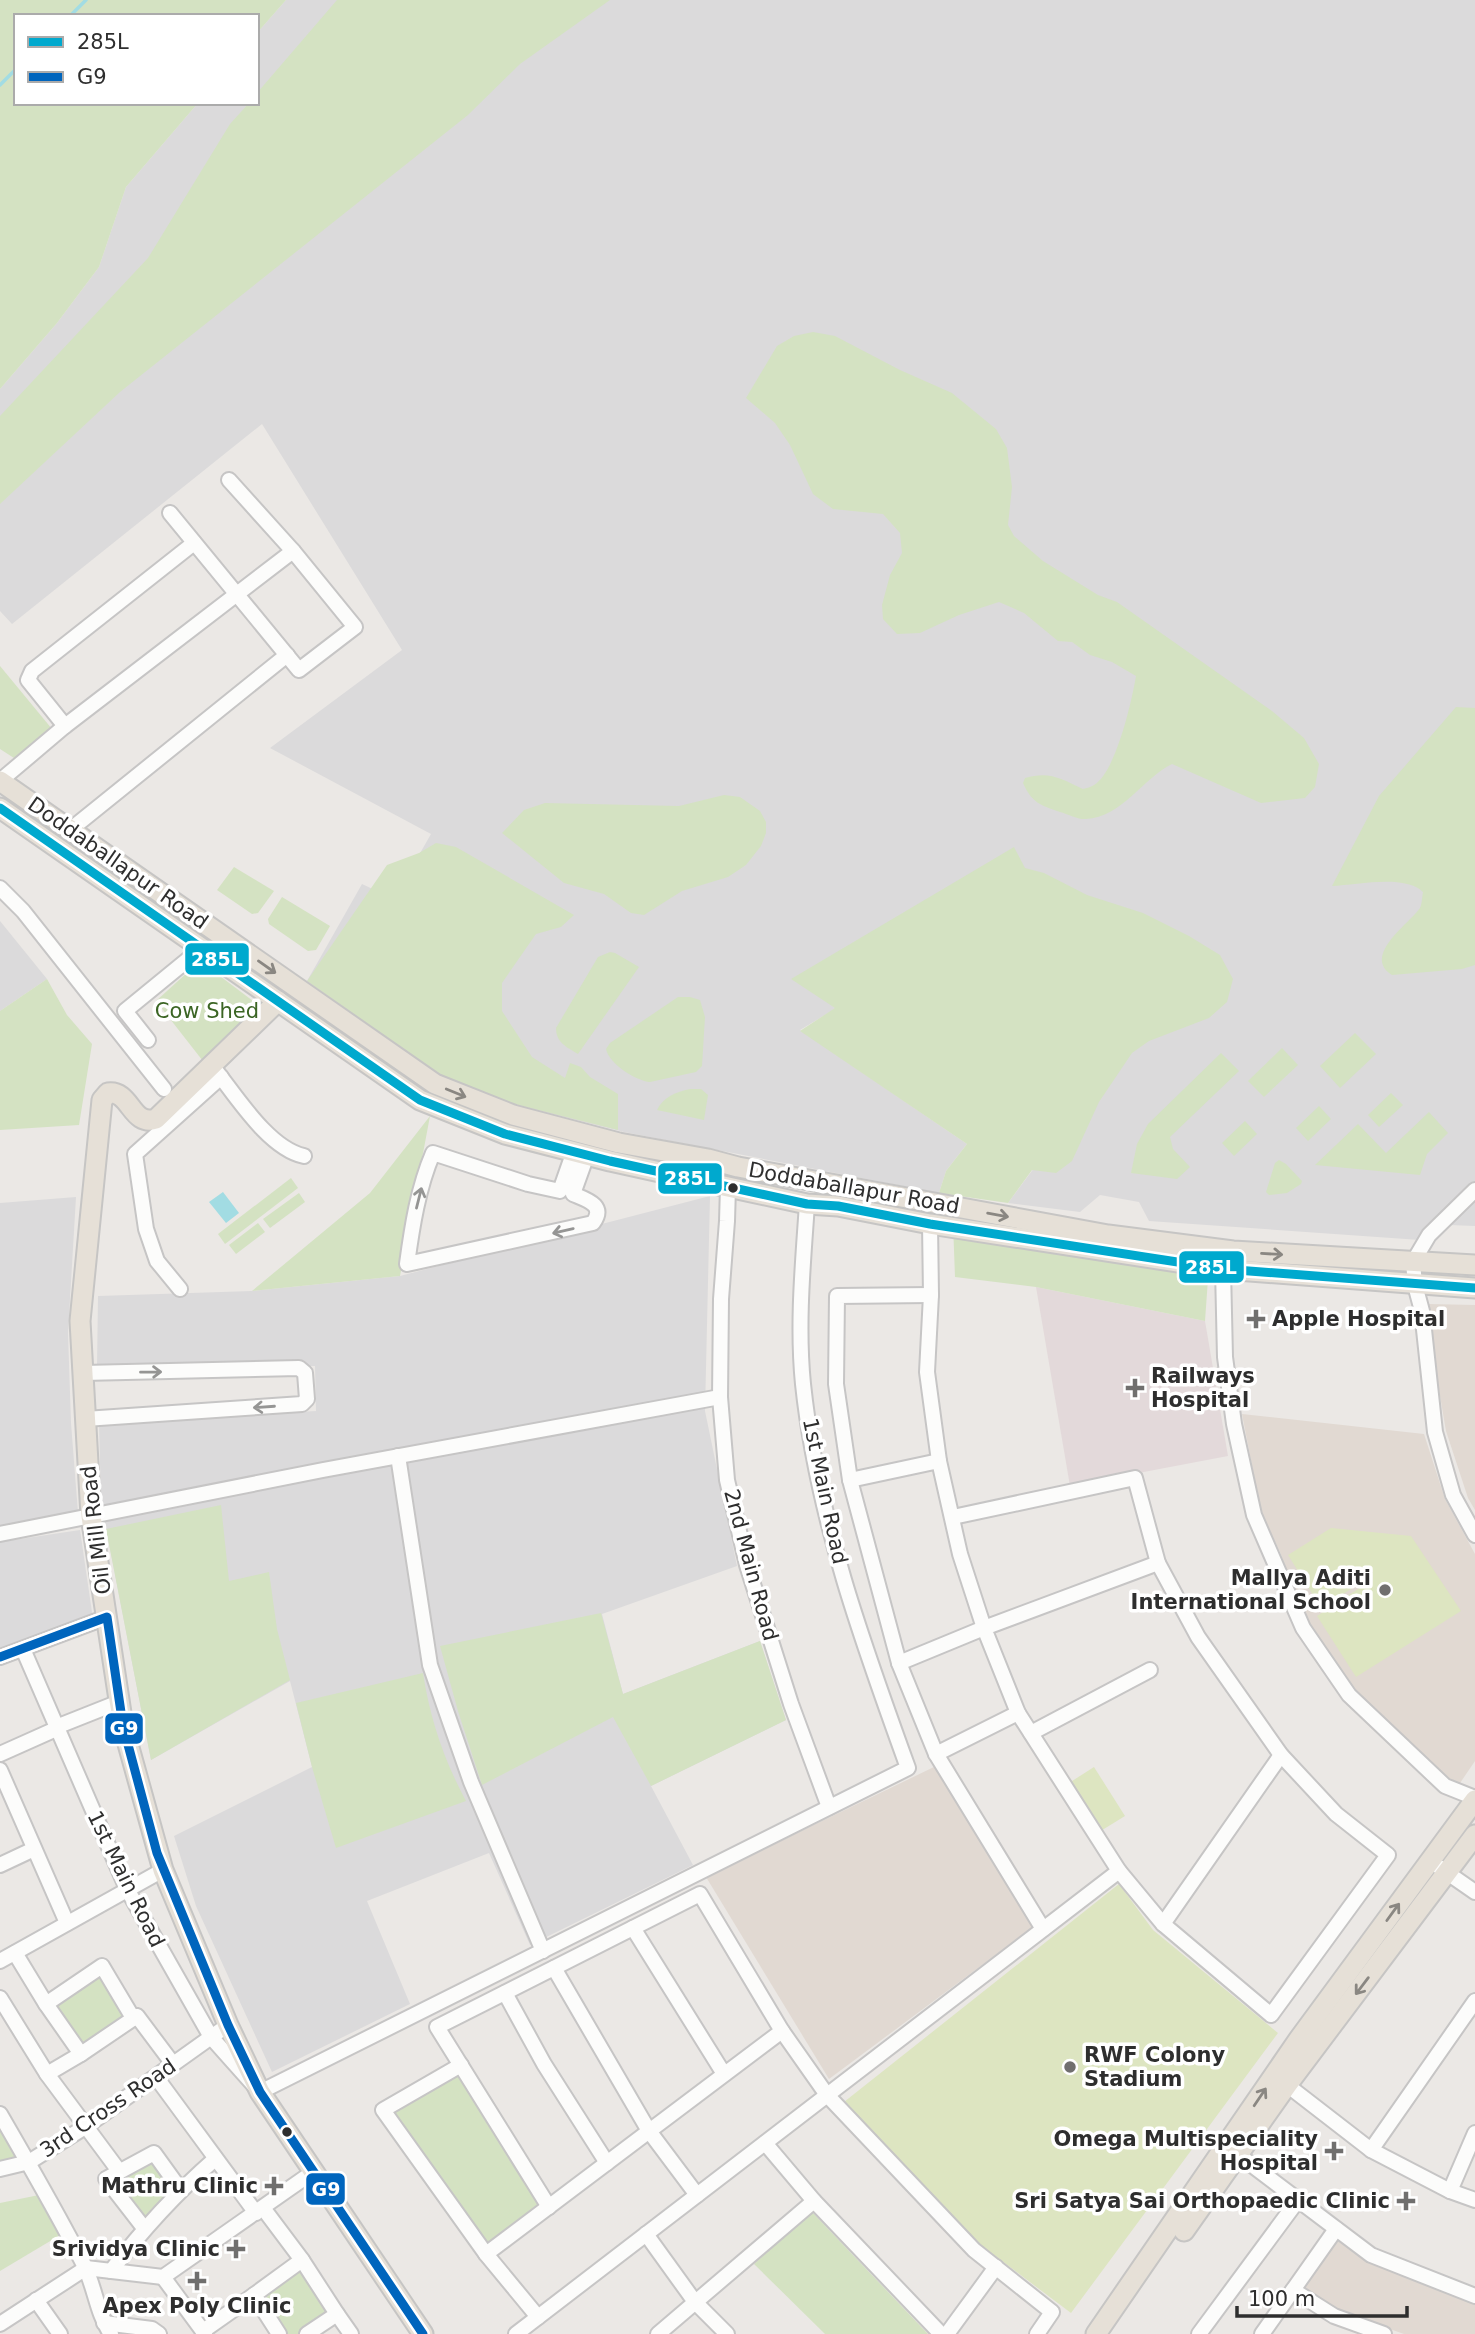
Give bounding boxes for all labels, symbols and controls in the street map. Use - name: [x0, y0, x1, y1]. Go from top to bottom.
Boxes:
- legend: [14, 14, 259, 105]
- text: 285L: [77, 30, 129, 54]
- text: G9: [77, 65, 107, 89]
- street label: Doddaballapur Road: [23, 792, 213, 934]
- line badge: 285L: [184, 942, 250, 976]
- text: 285L: [191, 948, 243, 970]
- one-way arrow: [257, 960, 276, 974]
- park label: Cow Shed: [155, 999, 259, 1023]
- one-way arrow: [445, 1087, 467, 1100]
- street label: Doddaballapur Road: [747, 1158, 961, 1218]
- line badge: 285L: [657, 1162, 723, 1195]
- text: 285L: [664, 1167, 716, 1189]
- unlabelled marker: [726, 1181, 740, 1195]
- one-way arrow: [413, 1187, 426, 1210]
- one-way arrow: [987, 1209, 1009, 1222]
- one-way arrow: [552, 1224, 575, 1238]
- one-way arrow: [1260, 1247, 1283, 1260]
- line badge: 285L: [1178, 1250, 1245, 1284]
- text: 285L: [1185, 1256, 1237, 1278]
- place label: Apple Hospital: [1272, 1307, 1445, 1331]
- marker: Apple Hospital: [1246, 1309, 1266, 1329]
- place label: Railways Hospital: [1151, 1364, 1255, 1412]
- one-way arrow: [139, 1365, 162, 1378]
- marker: Railways Hospital: [1125, 1378, 1145, 1398]
- one-way arrow: [254, 1401, 276, 1414]
- street label: 1st Main Road: [798, 1416, 852, 1566]
- street label: Oil Mill Road: [76, 1464, 116, 1596]
- street label: 2nd Main Road: [719, 1486, 783, 1644]
- place label: Mallya Aditi International School: [1131, 1566, 1371, 1614]
- marker: Mallya Aditi International School: [1377, 1582, 1393, 1598]
- line badge: G9: [104, 1712, 144, 1745]
- text: G9: [110, 1717, 138, 1739]
- street label: 1st Main Road: [83, 1807, 169, 1951]
- one-way arrow: [1386, 1903, 1400, 1922]
- one-way arrow: [1354, 1976, 1369, 1994]
- place label: RWF Colony Stadium: [1084, 2043, 1225, 2091]
- street label: 3rd Cross Road: [36, 2054, 180, 2162]
- marker: RWF Colony Stadium: [1062, 2059, 1078, 2075]
- one-way arrow: [1253, 2088, 1268, 2107]
- unlabelled marker: [280, 2125, 294, 2139]
- place label: Omega Multispeciality Hospital: [1054, 2127, 1318, 2175]
- marker: Omega Multispeciality Hospital: [1324, 2141, 1344, 2161]
- line badge: G9: [305, 2172, 346, 2206]
- place label: Mathru Clinic: [101, 2174, 258, 2198]
- marker: Mathru Clinic: [264, 2176, 284, 2196]
- text: G9: [312, 2178, 340, 2200]
- place label: Sri Satya Sai Orthopaedic Clinic: [1014, 2189, 1390, 2213]
- marker: Sri Satya Sai Orthopaedic Clinic: [1396, 2191, 1416, 2211]
- place label: Srividya Clinic: [52, 2237, 220, 2261]
- marker: Srividya Clinic: [226, 2239, 246, 2259]
- marker: Apex Poly Clinic: [187, 2271, 207, 2291]
- scale bar: [1237, 2274, 1407, 2318]
- text: 100 m: [1248, 2287, 1315, 2311]
- place label: Apex Poly Clinic: [103, 2294, 291, 2318]

